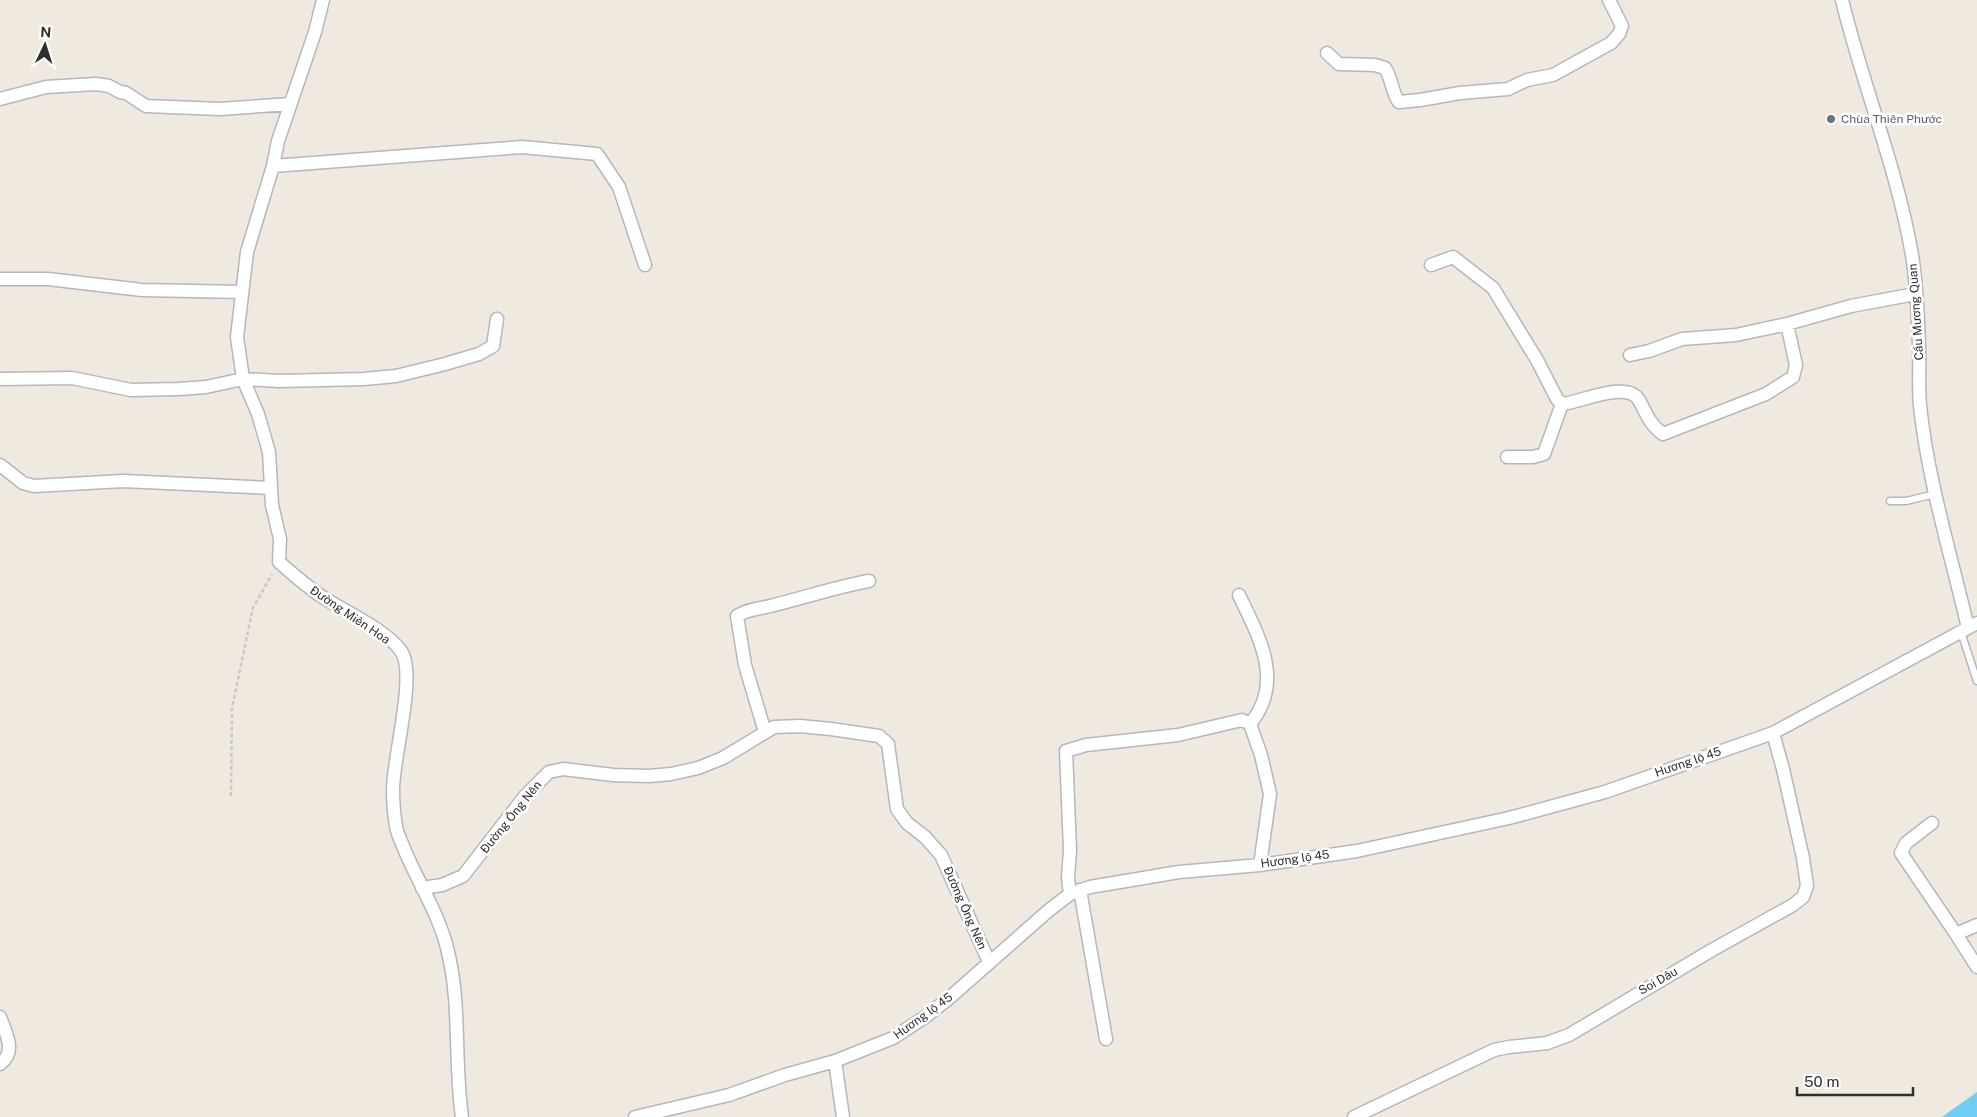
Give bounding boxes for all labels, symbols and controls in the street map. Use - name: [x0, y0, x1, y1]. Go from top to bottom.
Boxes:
- north arrow: [20, 20, 70, 70]
- text: N: [40, 24, 52, 40]
- place label: Chùa Thiên Phước: [1841, 112, 1942, 126]
- marker: Chùa Thiên Phước: [1825, 113, 1837, 125]
- street label: Cầu Mương Quan: [1906, 263, 1926, 361]
- street label: Đường Miên Hoa: [307, 583, 393, 647]
- street label: Hương lộ 45: [1653, 744, 1723, 780]
- street label: Đường Ông Nên: [477, 778, 545, 856]
- street label: Hương lộ 45: [1260, 847, 1331, 871]
- street label: Đường Ông Nên: [940, 864, 990, 952]
- street label: Soi Dâu: [1636, 964, 1680, 998]
- street label: Hương lộ 45: [891, 990, 955, 1042]
- scale bar: [1797, 1064, 1913, 1096]
- text: 50 m: [1804, 1073, 1839, 1090]

